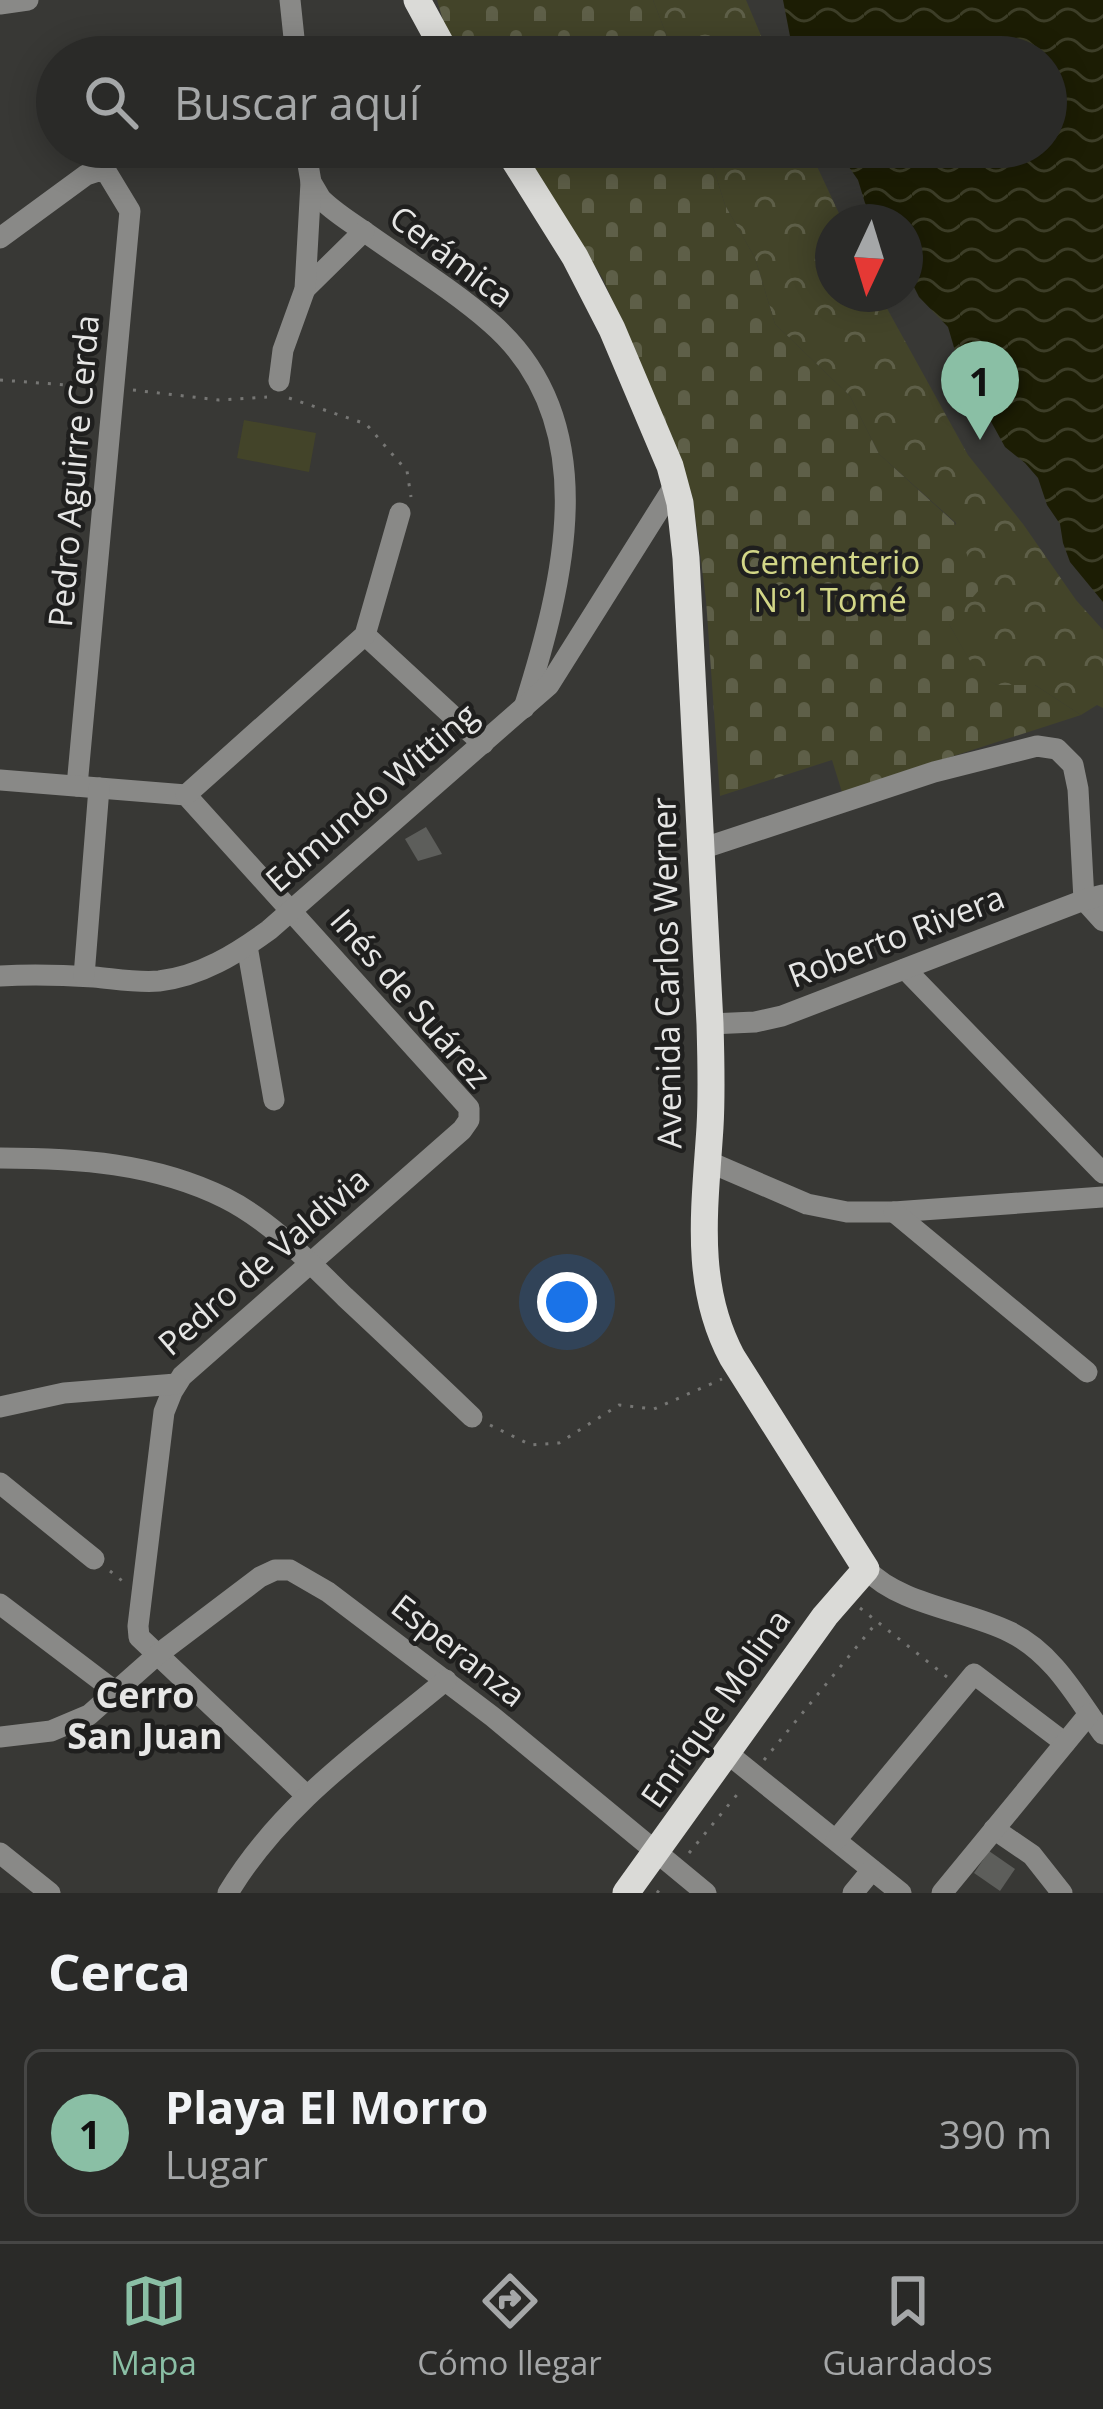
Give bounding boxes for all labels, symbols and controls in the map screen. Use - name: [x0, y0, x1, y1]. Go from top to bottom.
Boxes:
- search box: [36, 36, 1067, 168]
- icon: search: [78, 69, 144, 135]
- text: Buscar aquí: [174, 72, 420, 133]
- street label: Cerámica: [381, 195, 523, 317]
- north arrow: [815, 204, 923, 312]
- street label: Pedro Aguirre Cerda: [37, 313, 109, 629]
- pin: 1: [941, 341, 1019, 440]
- park label: Cementerio N°1 Tomé: [740, 539, 920, 622]
- street label: Edmundo Witting: [255, 692, 487, 902]
- street label: Avenida Carlos Werner: [640, 797, 692, 1149]
- street label: Roberto Rivera: [781, 874, 1011, 998]
- street label: Inés de Suárez: [321, 899, 501, 1097]
- street label: Pedro de Valdivia: [148, 1157, 378, 1365]
- your location: [537, 1272, 597, 1332]
- street label: Esperanza: [383, 1583, 535, 1717]
- street label: Enrique Molina: [630, 1600, 800, 1816]
- district label: Cerro San Juan: [67, 1670, 223, 1760]
- text: Cerca: [48, 1936, 191, 2006]
- text: Playa El Morro: [165, 2076, 488, 2137]
- text: 1: [79, 2107, 101, 2160]
- text: 390 m: [939, 2107, 1052, 2160]
- text: Lugar: [165, 2137, 268, 2190]
- tab: Mapa: [110, 2268, 197, 2385]
- tab: Cómo llegar: [417, 2268, 602, 2385]
- tab: Guardados: [822, 2268, 993, 2385]

